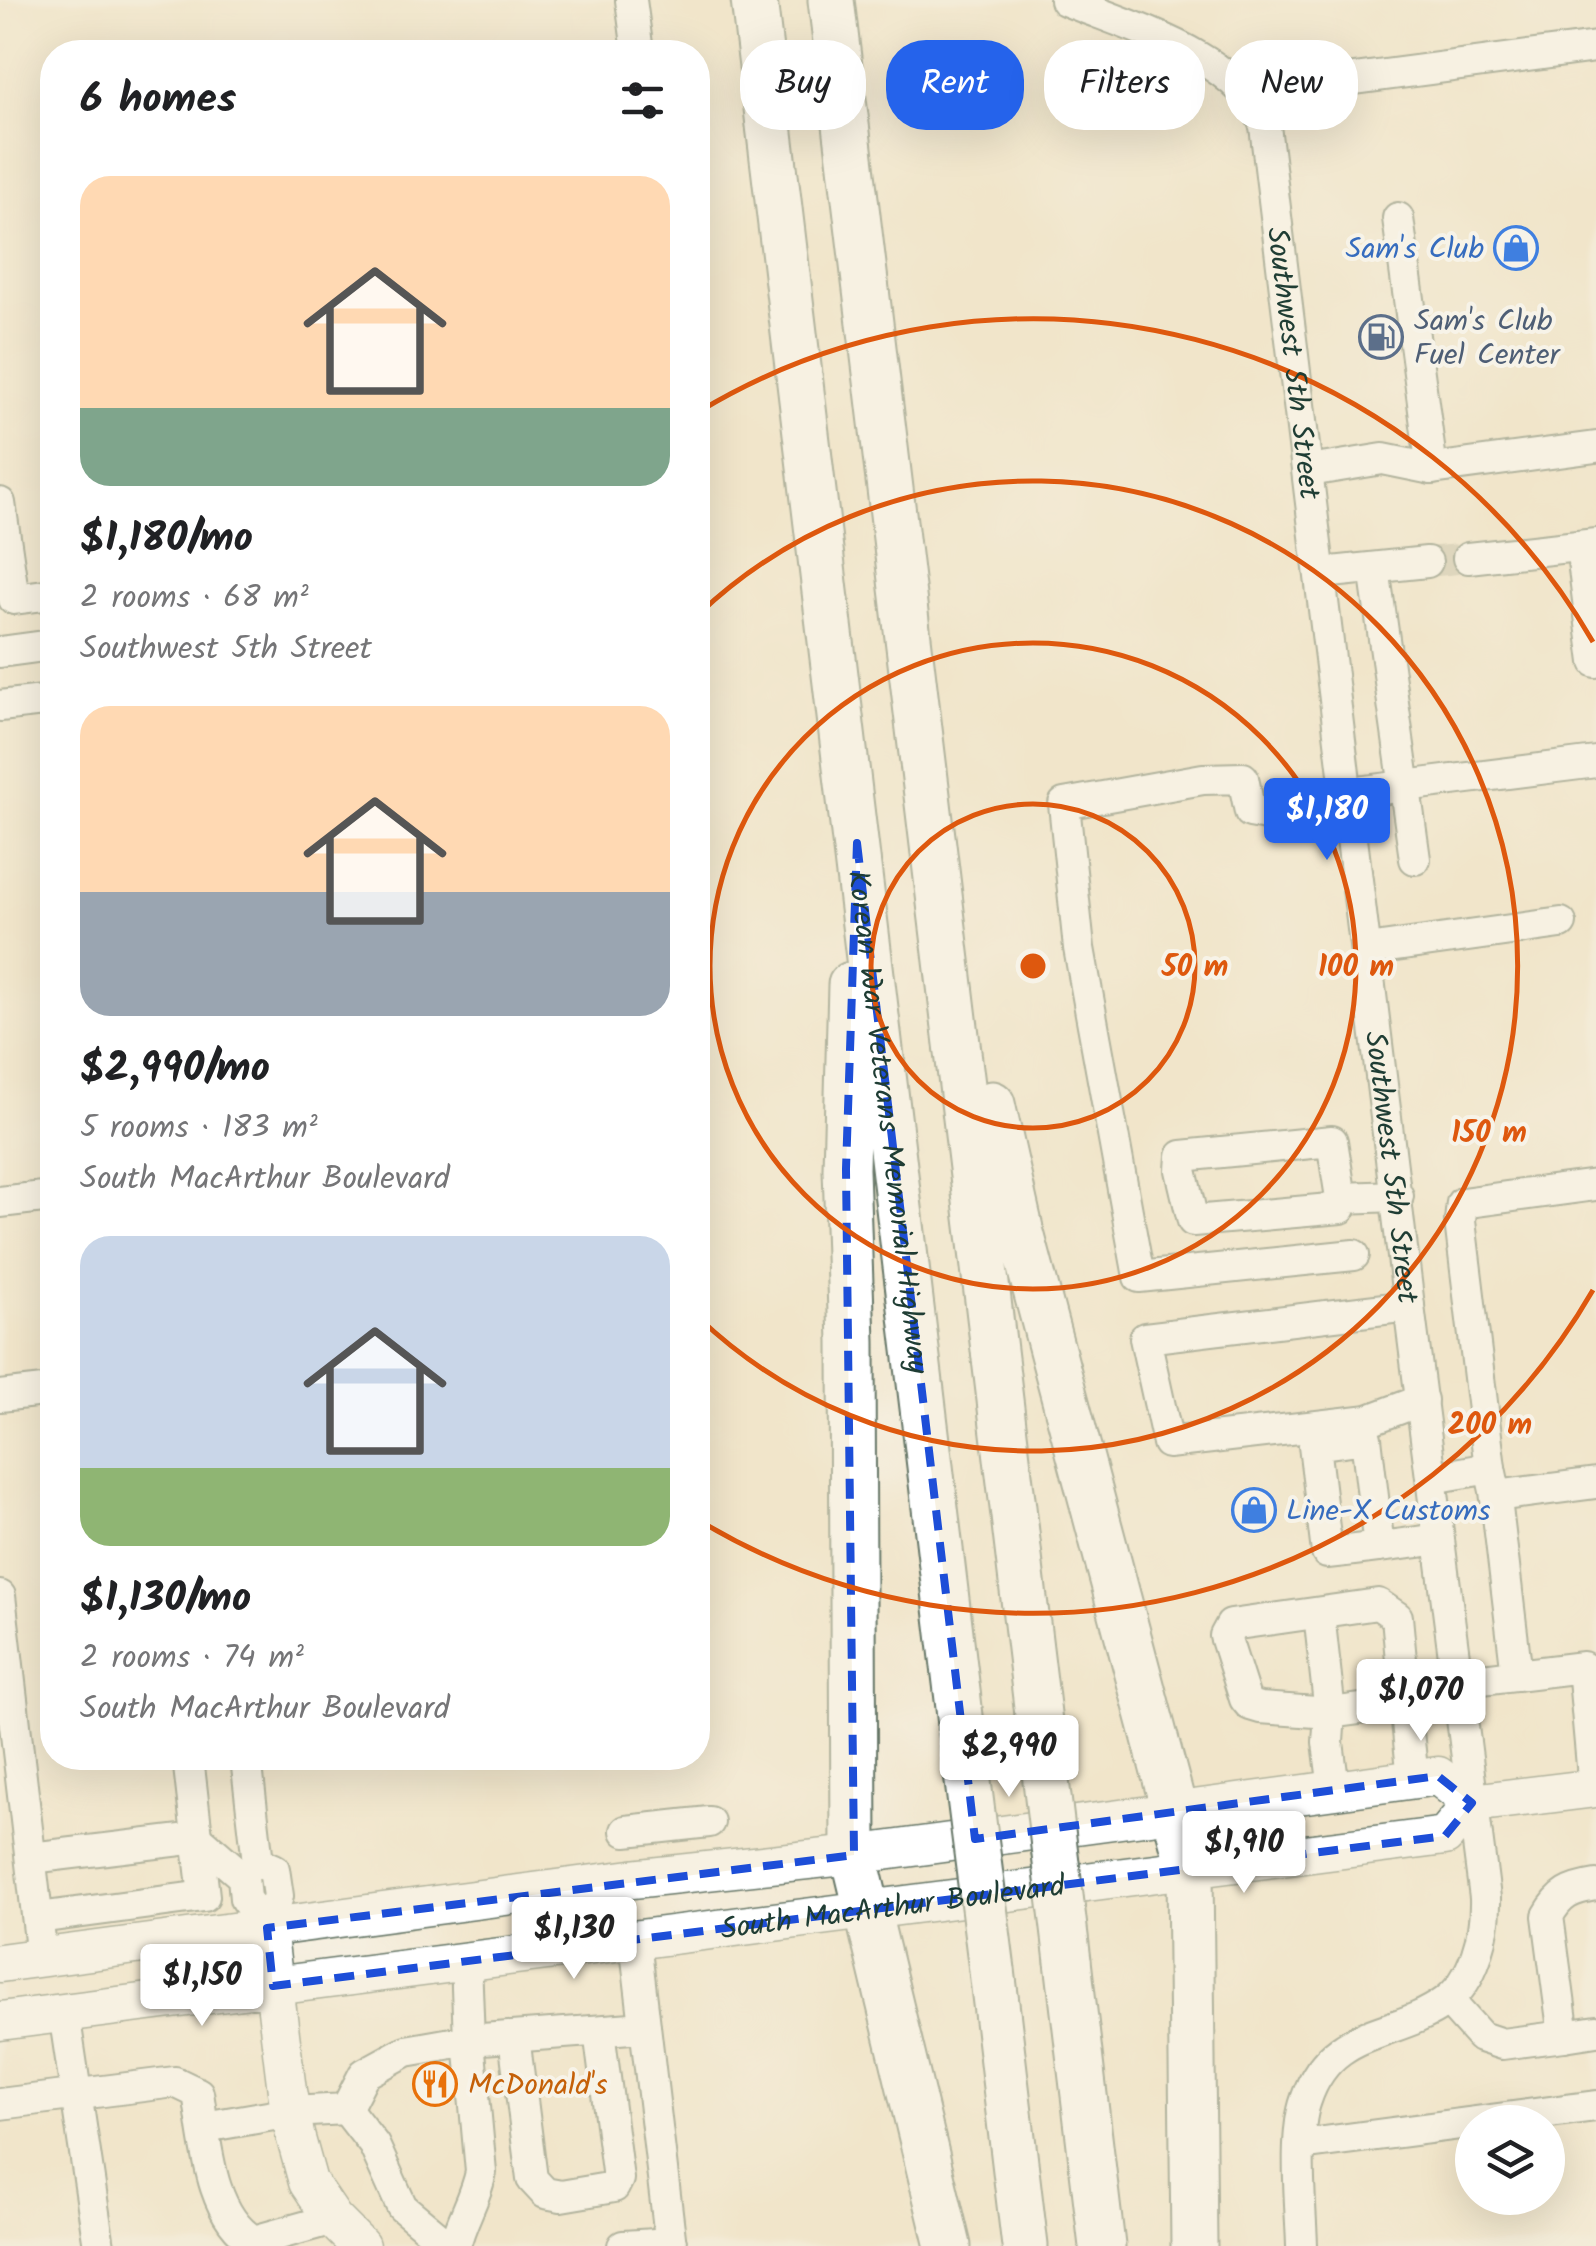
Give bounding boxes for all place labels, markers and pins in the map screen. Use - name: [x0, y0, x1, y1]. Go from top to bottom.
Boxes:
- shop icon: Sam's Club: [1493, 225, 1539, 271]
- place label: Sam's Club: [1345, 226, 1484, 274]
- place label: Sam's Club Fuel Center: [1414, 298, 1562, 380]
- fuel station icon: Sam's Club Fuel Center: [1358, 314, 1404, 360]
- pin: $1,180: [1246, 778, 1408, 863]
- centre of rings: [1015, 948, 1051, 984]
- shop icon: Line-X Customs: [1231, 1487, 1277, 1533]
- place label: Line-X Customs: [1286, 1488, 1491, 1536]
- pin: $1,070: [1340, 1659, 1502, 1744]
- pin: $2,990: [928, 1715, 1090, 1800]
- pin: $1,910: [1163, 1811, 1325, 1896]
- pin: $1,130: [493, 1897, 655, 1982]
- pin: $1,150: [121, 1944, 283, 2029]
- restaurant icon: McDonald's: [412, 2061, 458, 2107]
- place label: McDonald's: [468, 2062, 608, 2110]

